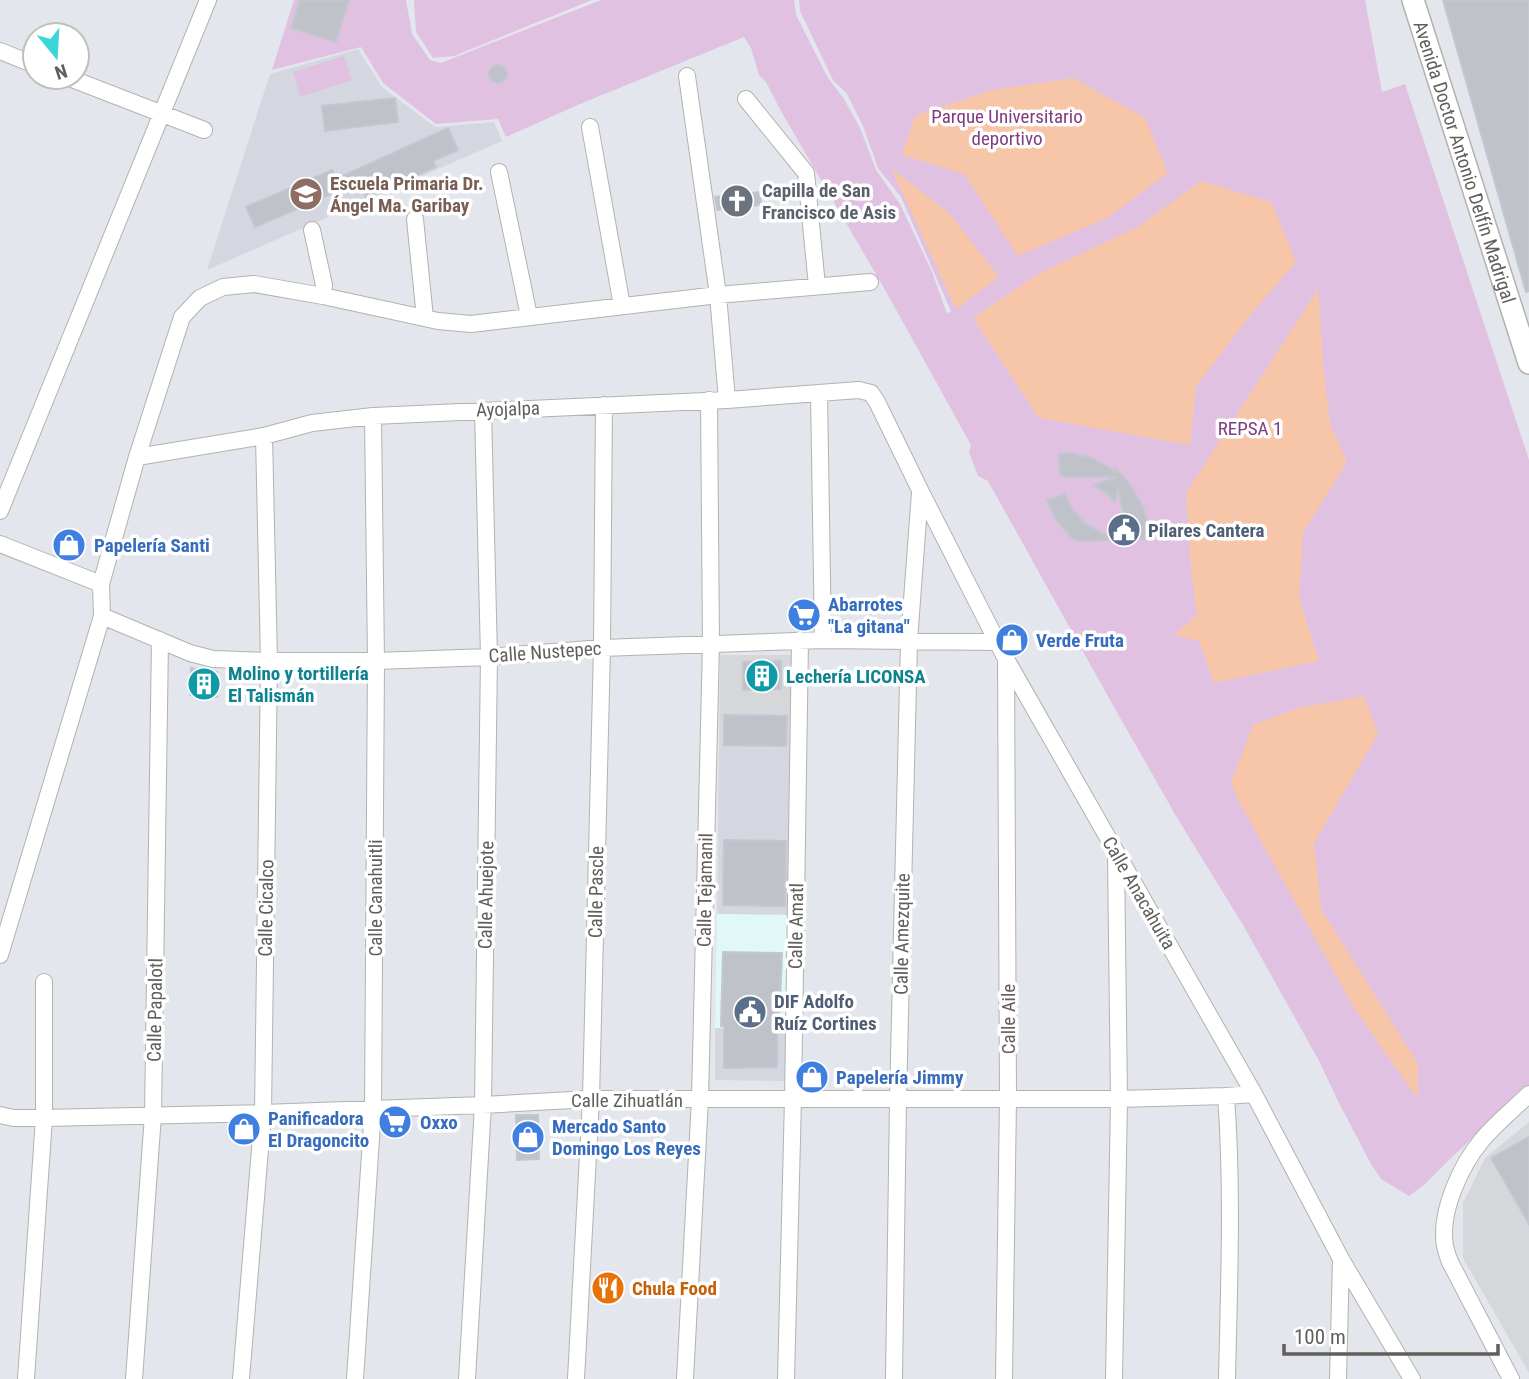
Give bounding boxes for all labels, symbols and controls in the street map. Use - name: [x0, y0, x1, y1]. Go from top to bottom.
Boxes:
- street label: Avenida Doctor Antonio Delfín Madrigal: [1409, 18, 1521, 306]
- north arrow: [21, 21, 91, 91]
- text: N: [52, 59, 70, 84]
- park label: Parque Universitario deportivo: [931, 105, 1083, 150]
- place label: Escuela Primaria Dr. Ángel Ma. Garibay: [330, 172, 484, 217]
- school or university icon: Escuela Primaria Dr. Ángel Ma. Garibay: [287, 175, 325, 213]
- place label: Capilla de San Francisco de Asis: [762, 179, 896, 224]
- church icon: Capilla de San Francisco de Asis: [718, 182, 756, 220]
- street label: Ayojalpa: [476, 396, 540, 422]
- park label: REPSA 1: [1218, 417, 1282, 440]
- public building icon: Pilares Cantera: [1105, 511, 1143, 549]
- place label: Pilares Cantera: [1148, 519, 1265, 542]
- shop icon: Papelería Santi: [50, 526, 88, 564]
- place label: Papelería Santi: [94, 534, 210, 557]
- place label: Abarrotes "La gitana": [828, 593, 910, 638]
- supermarket icon: Abarrotes "La gitana": [785, 596, 823, 634]
- shop icon: Verde Fruta: [993, 621, 1031, 659]
- place label: Verde Fruta: [1036, 629, 1124, 652]
- street label: Calle Nustepec: [488, 637, 602, 667]
- building icon: Lechería LICONSA: [743, 657, 781, 695]
- place label: Molino y tortillería El Talismán: [228, 662, 369, 707]
- building icon: Molino y tortillería El Talismán: [185, 665, 223, 703]
- place label: Lechería LICONSA: [786, 665, 926, 688]
- street label: Calle Anacahuita: [1097, 832, 1181, 954]
- street label: Calle Tejamanil: [693, 833, 717, 947]
- street label: Calle Canahuitli: [364, 839, 387, 957]
- street label: Calle Ahuejote: [474, 841, 498, 949]
- street label: Calle Pascle: [584, 846, 608, 938]
- street label: Calle Cicalco: [254, 859, 278, 957]
- street label: Calle Amezquite: [889, 873, 915, 995]
- street label: Calle Amatl: [784, 883, 808, 969]
- street label: Calle Papalotl: [143, 958, 167, 1062]
- street label: Calle Aile: [997, 984, 1020, 1054]
- place label: DIF Adolfo Ruíz Cortines: [774, 990, 877, 1035]
- public building icon: DIF Adolfo Ruíz Cortines: [731, 993, 769, 1031]
- shop icon: Papelería Jimmy: [793, 1058, 831, 1096]
- place label: Papelería Jimmy: [836, 1066, 964, 1089]
- street label: Calle Zihuatlán: [571, 1089, 683, 1112]
- supermarket icon: Oxxo: [376, 1103, 414, 1141]
- place label: Panificadora El Dragoncito: [268, 1107, 369, 1152]
- shop icon: Panificadora El Dragoncito: [225, 1110, 263, 1148]
- place label: Oxxo: [420, 1111, 458, 1134]
- place label: Mercado Santo Domingo Los Reyes: [552, 1115, 701, 1160]
- shop icon: Mercado Santo Domingo Los Reyes: [509, 1118, 547, 1156]
- restaurant icon: Chula Food: [589, 1269, 627, 1307]
- place label: Chula Food: [632, 1277, 717, 1300]
- scale bar: [1284, 1312, 1498, 1356]
- text: 100 m: [1294, 1325, 1346, 1349]

